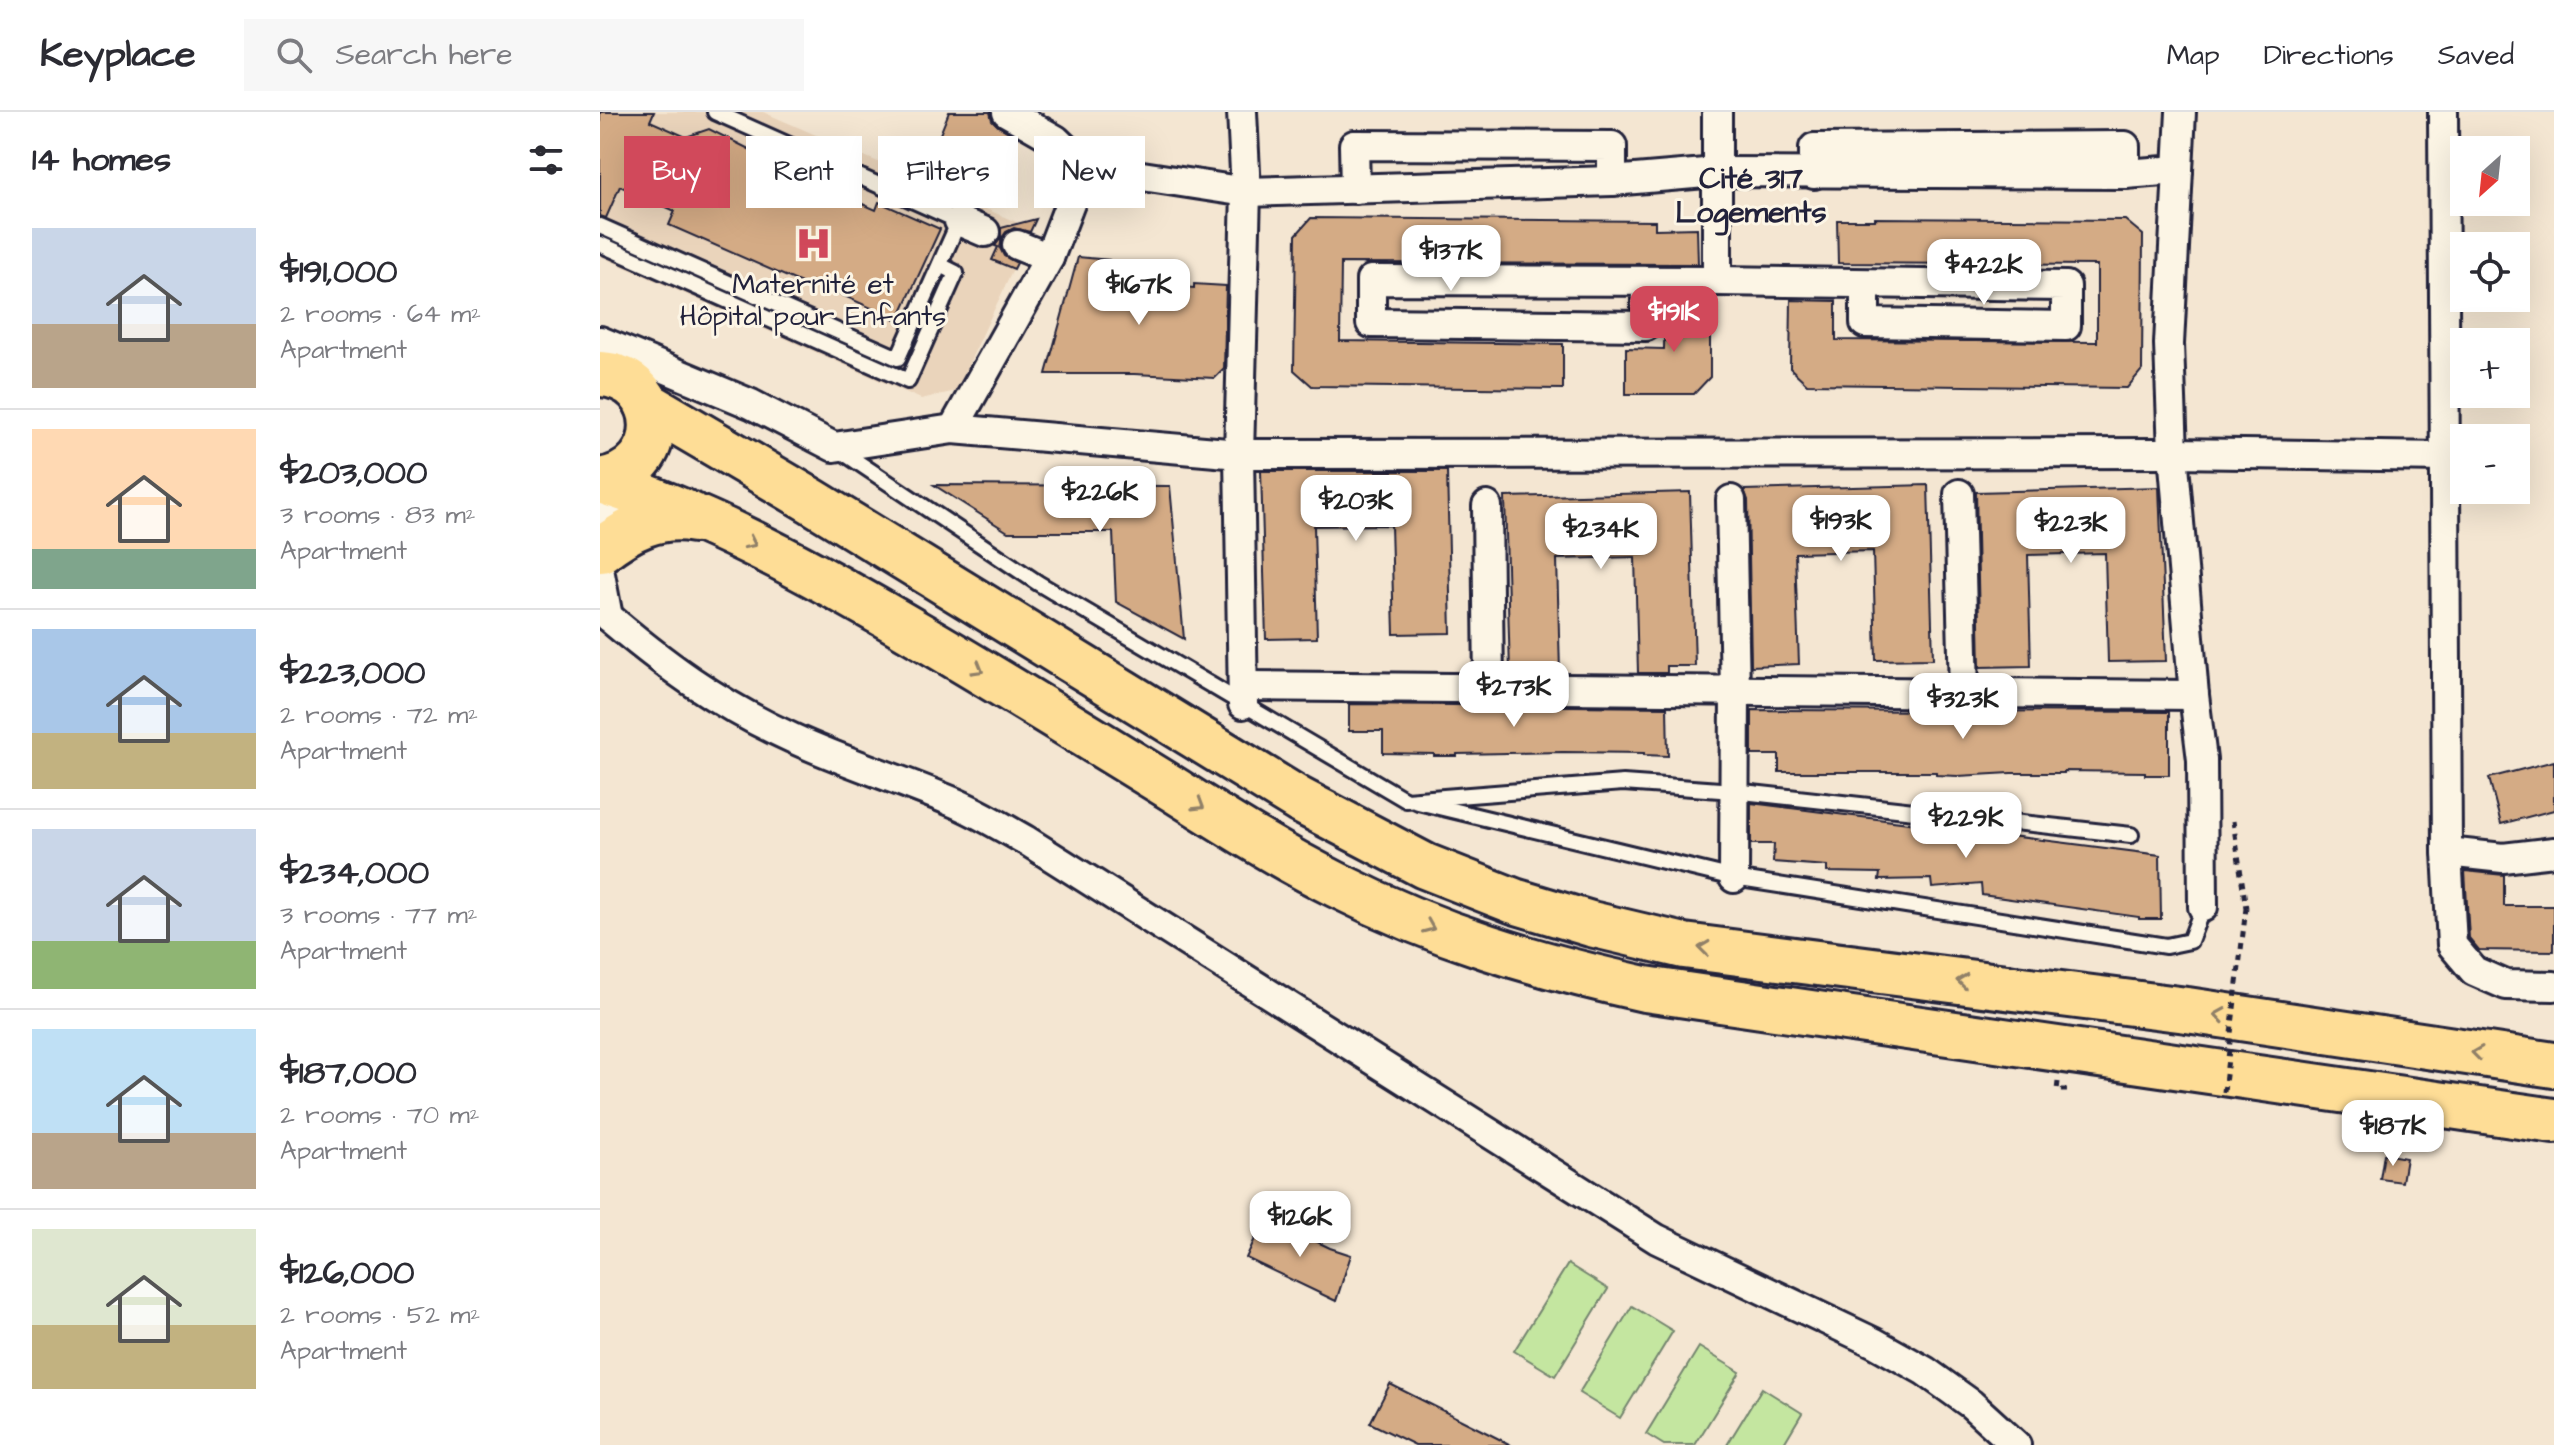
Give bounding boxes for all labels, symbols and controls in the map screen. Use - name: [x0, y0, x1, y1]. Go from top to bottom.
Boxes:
- search box: [244, 19, 804, 91]
- text: Keyplace: [40, 29, 196, 81]
- icon: search: [272, 33, 316, 77]
- text: Search here: [336, 34, 513, 76]
- text: Map: [2167, 36, 2220, 75]
- text: Directions: [2264, 36, 2394, 75]
- text: Saved: [2438, 36, 2514, 75]
- text: 14 homes: [32, 136, 171, 184]
- chip: Buy: [624, 136, 730, 208]
- chip: Rent: [746, 136, 862, 208]
- chip: Filters: [878, 136, 1018, 208]
- chip: New: [1034, 136, 1145, 208]
- north arrow: [2450, 136, 2530, 216]
- map controls: [2450, 136, 2530, 504]
- icon: filters: [524, 138, 568, 182]
- district label: Cité 317 Logements: [1675, 158, 1827, 236]
- hospital icon: Maternité et Hôpital pour Enfants: [794, 224, 832, 262]
- pin: $137K: [1395, 225, 1507, 293]
- button: locate: [2450, 232, 2530, 312]
- text: $137K: [1420, 233, 1482, 269]
- pin: $422K: [1928, 239, 2040, 307]
- text: $422K: [1945, 247, 2023, 283]
- text: $191,000: [280, 248, 397, 296]
- pin: $167K: [1083, 259, 1195, 327]
- icon: home: [96, 260, 192, 356]
- place label: Maternité et Hôpital pour Enfants: [680, 265, 946, 336]
- text: $167K: [1106, 267, 1172, 303]
- pin: $191K: [1618, 286, 1730, 354]
- text: $191K: [1648, 294, 1700, 330]
- text: 2 rooms · 64 m²: [280, 296, 481, 332]
- button: +: [2450, 328, 2530, 408]
- text: Apartment: [280, 332, 407, 368]
- button: −: [2450, 424, 2530, 504]
- text: $203,000: [280, 449, 428, 497]
- icon: home: [96, 461, 192, 557]
- pin: $226K: [1044, 466, 1156, 534]
- text: $226K: [1062, 474, 1138, 510]
- pin: $203K: [1300, 475, 1412, 543]
- text: $203K: [1319, 483, 1393, 519]
- pin: $193K: [1785, 495, 1897, 563]
- text: 3 rooms · 83 m²: [280, 497, 475, 533]
- pin: $223K: [2015, 497, 2127, 565]
- pin: $234K: [1545, 503, 1657, 571]
- text: $193K: [1810, 503, 1872, 539]
- text: $223K: [2034, 505, 2108, 541]
- text: $234K: [1563, 511, 1639, 547]
- text: Apartment: [280, 533, 407, 569]
- one-way arrow: [742, 533, 757, 549]
- text: $223,000: [280, 649, 426, 697]
- one-way arrow: [969, 659, 984, 675]
- icon: home: [96, 661, 192, 757]
- pin: $273K: [1458, 661, 1570, 729]
- text: $273K: [1477, 669, 1551, 705]
- pin: $323K: [1907, 673, 2019, 741]
- text: $323K: [1927, 681, 1999, 717]
- text: 2 rooms · 72 m²: [280, 697, 478, 733]
- text: Apartment: [280, 733, 407, 769]
- pin: $229K: [1910, 792, 2022, 860]
- one-way arrow: [1190, 796, 1205, 811]
- text: $229K: [1929, 800, 2003, 836]
- text: $234,000: [280, 849, 429, 897]
- icon: home: [96, 861, 192, 957]
- text: 3 rooms · 77 m²: [280, 897, 477, 933]
- one-way arrow: [1421, 917, 1435, 934]
- text: Apartment: [280, 933, 407, 969]
- one-way arrow: [1697, 940, 1711, 957]
- one-way arrow: [1955, 973, 1968, 990]
- one-way arrow: [2213, 1007, 2227, 1024]
- one-way arrow: [2470, 1045, 2484, 1062]
- text: $187,000: [280, 1049, 417, 1097]
- icon: home: [96, 1061, 192, 1157]
- text: 2 rooms · 70 m²: [280, 1097, 479, 1133]
- pin: $187K: [2337, 1100, 2449, 1168]
- text: $187K: [2360, 1108, 2426, 1144]
- text: Apartment: [280, 1133, 407, 1169]
- pin: $126K: [1244, 1191, 1356, 1259]
- text: $126K: [1268, 1199, 1332, 1235]
- text: $126,000: [280, 1249, 414, 1297]
- icon: home: [96, 1261, 192, 1357]
- text: 2 rooms · 52 m²: [280, 1297, 480, 1333]
- text: Apartment: [280, 1333, 407, 1369]

